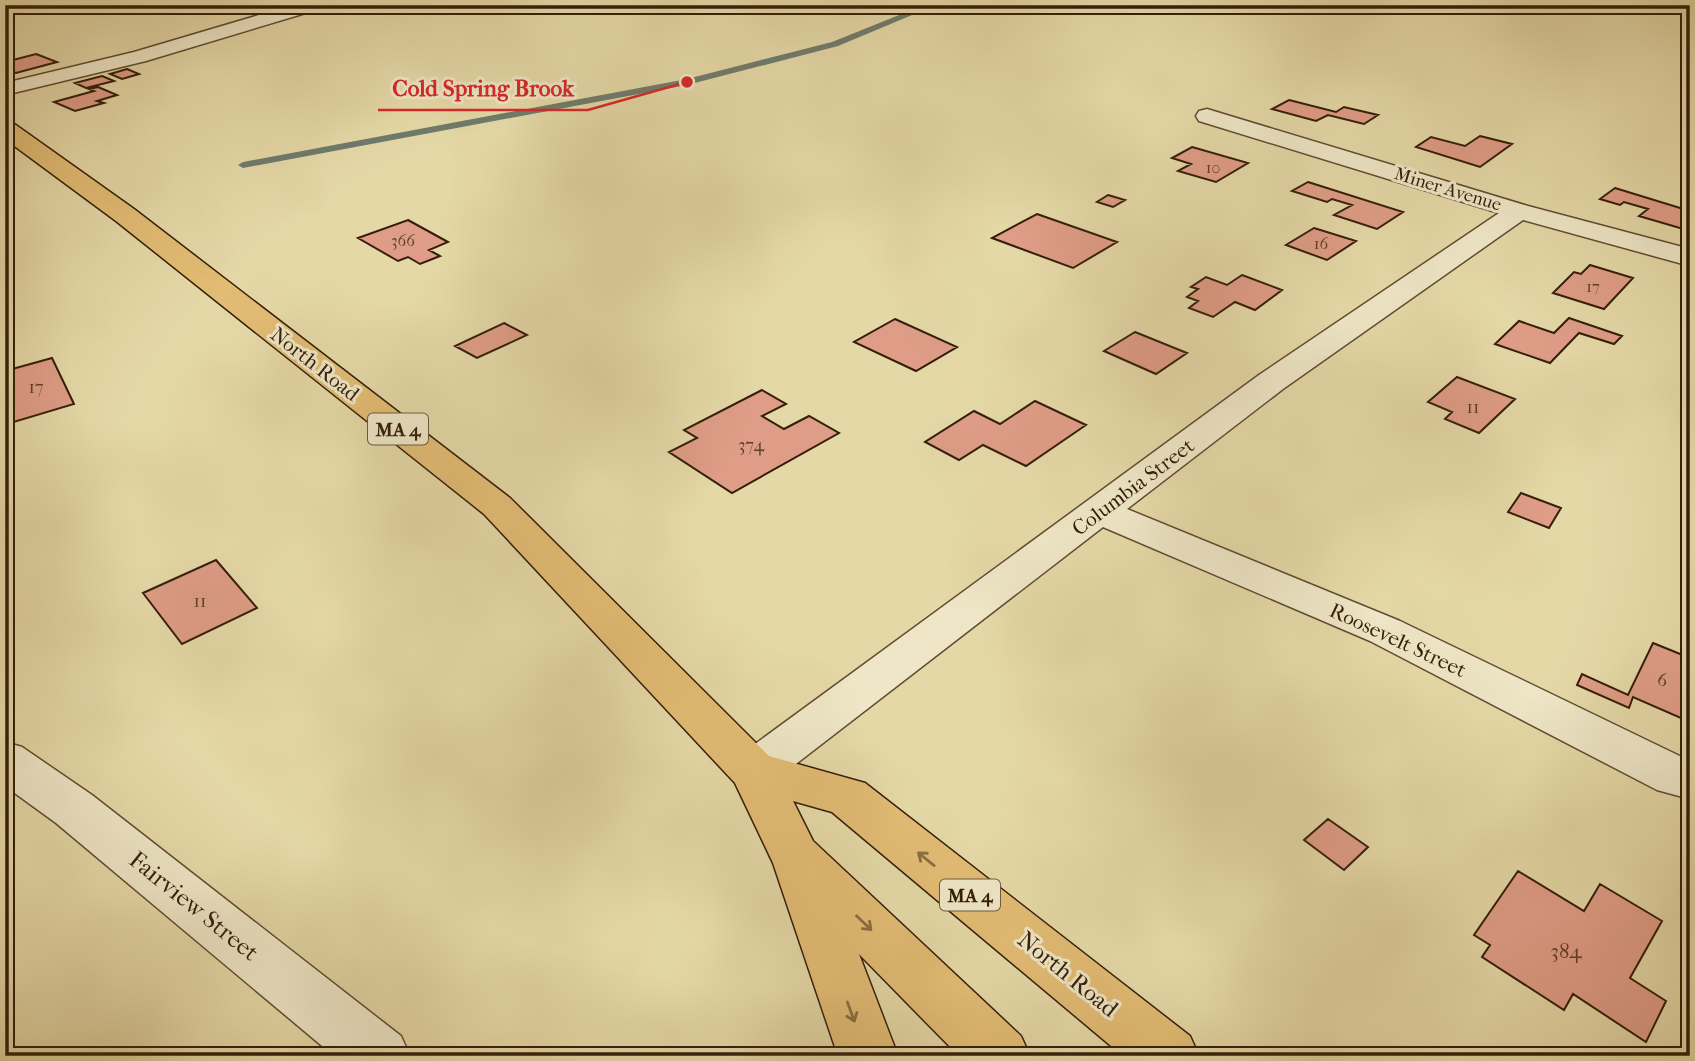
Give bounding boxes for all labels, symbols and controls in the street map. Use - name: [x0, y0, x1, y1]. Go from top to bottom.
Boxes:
- callout: Cold Spring Brook: [378, 66, 588, 110]
- text: Cold Spring Brook: [392, 75, 575, 102]
- house number: 10: [1206, 158, 1220, 177]
- street label: Miner Avenue: [1392, 163, 1504, 216]
- house number: 366: [391, 231, 415, 250]
- house number: 16: [1314, 234, 1328, 253]
- house number: 17: [1586, 277, 1600, 296]
- street label: North Road: [266, 322, 364, 406]
- house number: 17: [28, 377, 44, 398]
- house number: 11: [1467, 397, 1479, 418]
- road number: MA 4: [368, 414, 428, 444]
- street label: Columbia Street: [1067, 433, 1199, 541]
- house number: 374: [738, 435, 764, 456]
- house number: 11: [194, 591, 206, 612]
- street label: Roosevelt Street: [1326, 598, 1470, 682]
- house number: 6: [1657, 670, 1667, 691]
- street label: Fairview Street: [124, 845, 265, 967]
- one-way arrow: [917, 851, 935, 867]
- road number: MA 4: [940, 880, 1000, 911]
- one-way arrow: [855, 914, 872, 931]
- street label: North Road: [1012, 925, 1124, 1023]
- house number: 384: [1550, 939, 1582, 963]
- one-way arrow: [846, 1001, 859, 1023]

